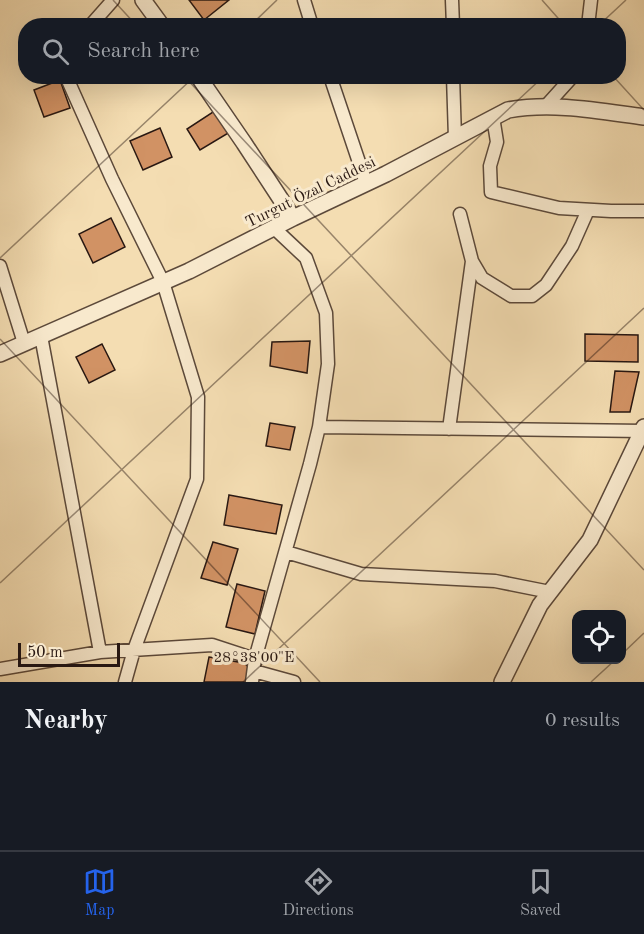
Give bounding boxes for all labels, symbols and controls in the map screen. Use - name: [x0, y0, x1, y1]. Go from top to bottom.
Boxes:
- search box: [18, 18, 626, 84]
- icon: search: [39, 35, 72, 68]
- text: Search here: [87, 40, 200, 62]
- street label: Turgut Özal Caddesi: [241, 151, 379, 231]
- map controls: [572, 610, 626, 664]
- button: locate: [572, 610, 626, 664]
- scale bar: [18, 640, 120, 668]
- text: 50 m: [27, 645, 63, 661]
- text: 28°38'00"E: [214, 651, 294, 666]
- text: Nearby: [24, 708, 108, 734]
- text: 0 results: [545, 711, 620, 731]
- tab: Map: [83, 865, 116, 921]
- tab: Directions: [283, 865, 354, 921]
- tab: Saved: [520, 865, 561, 921]

